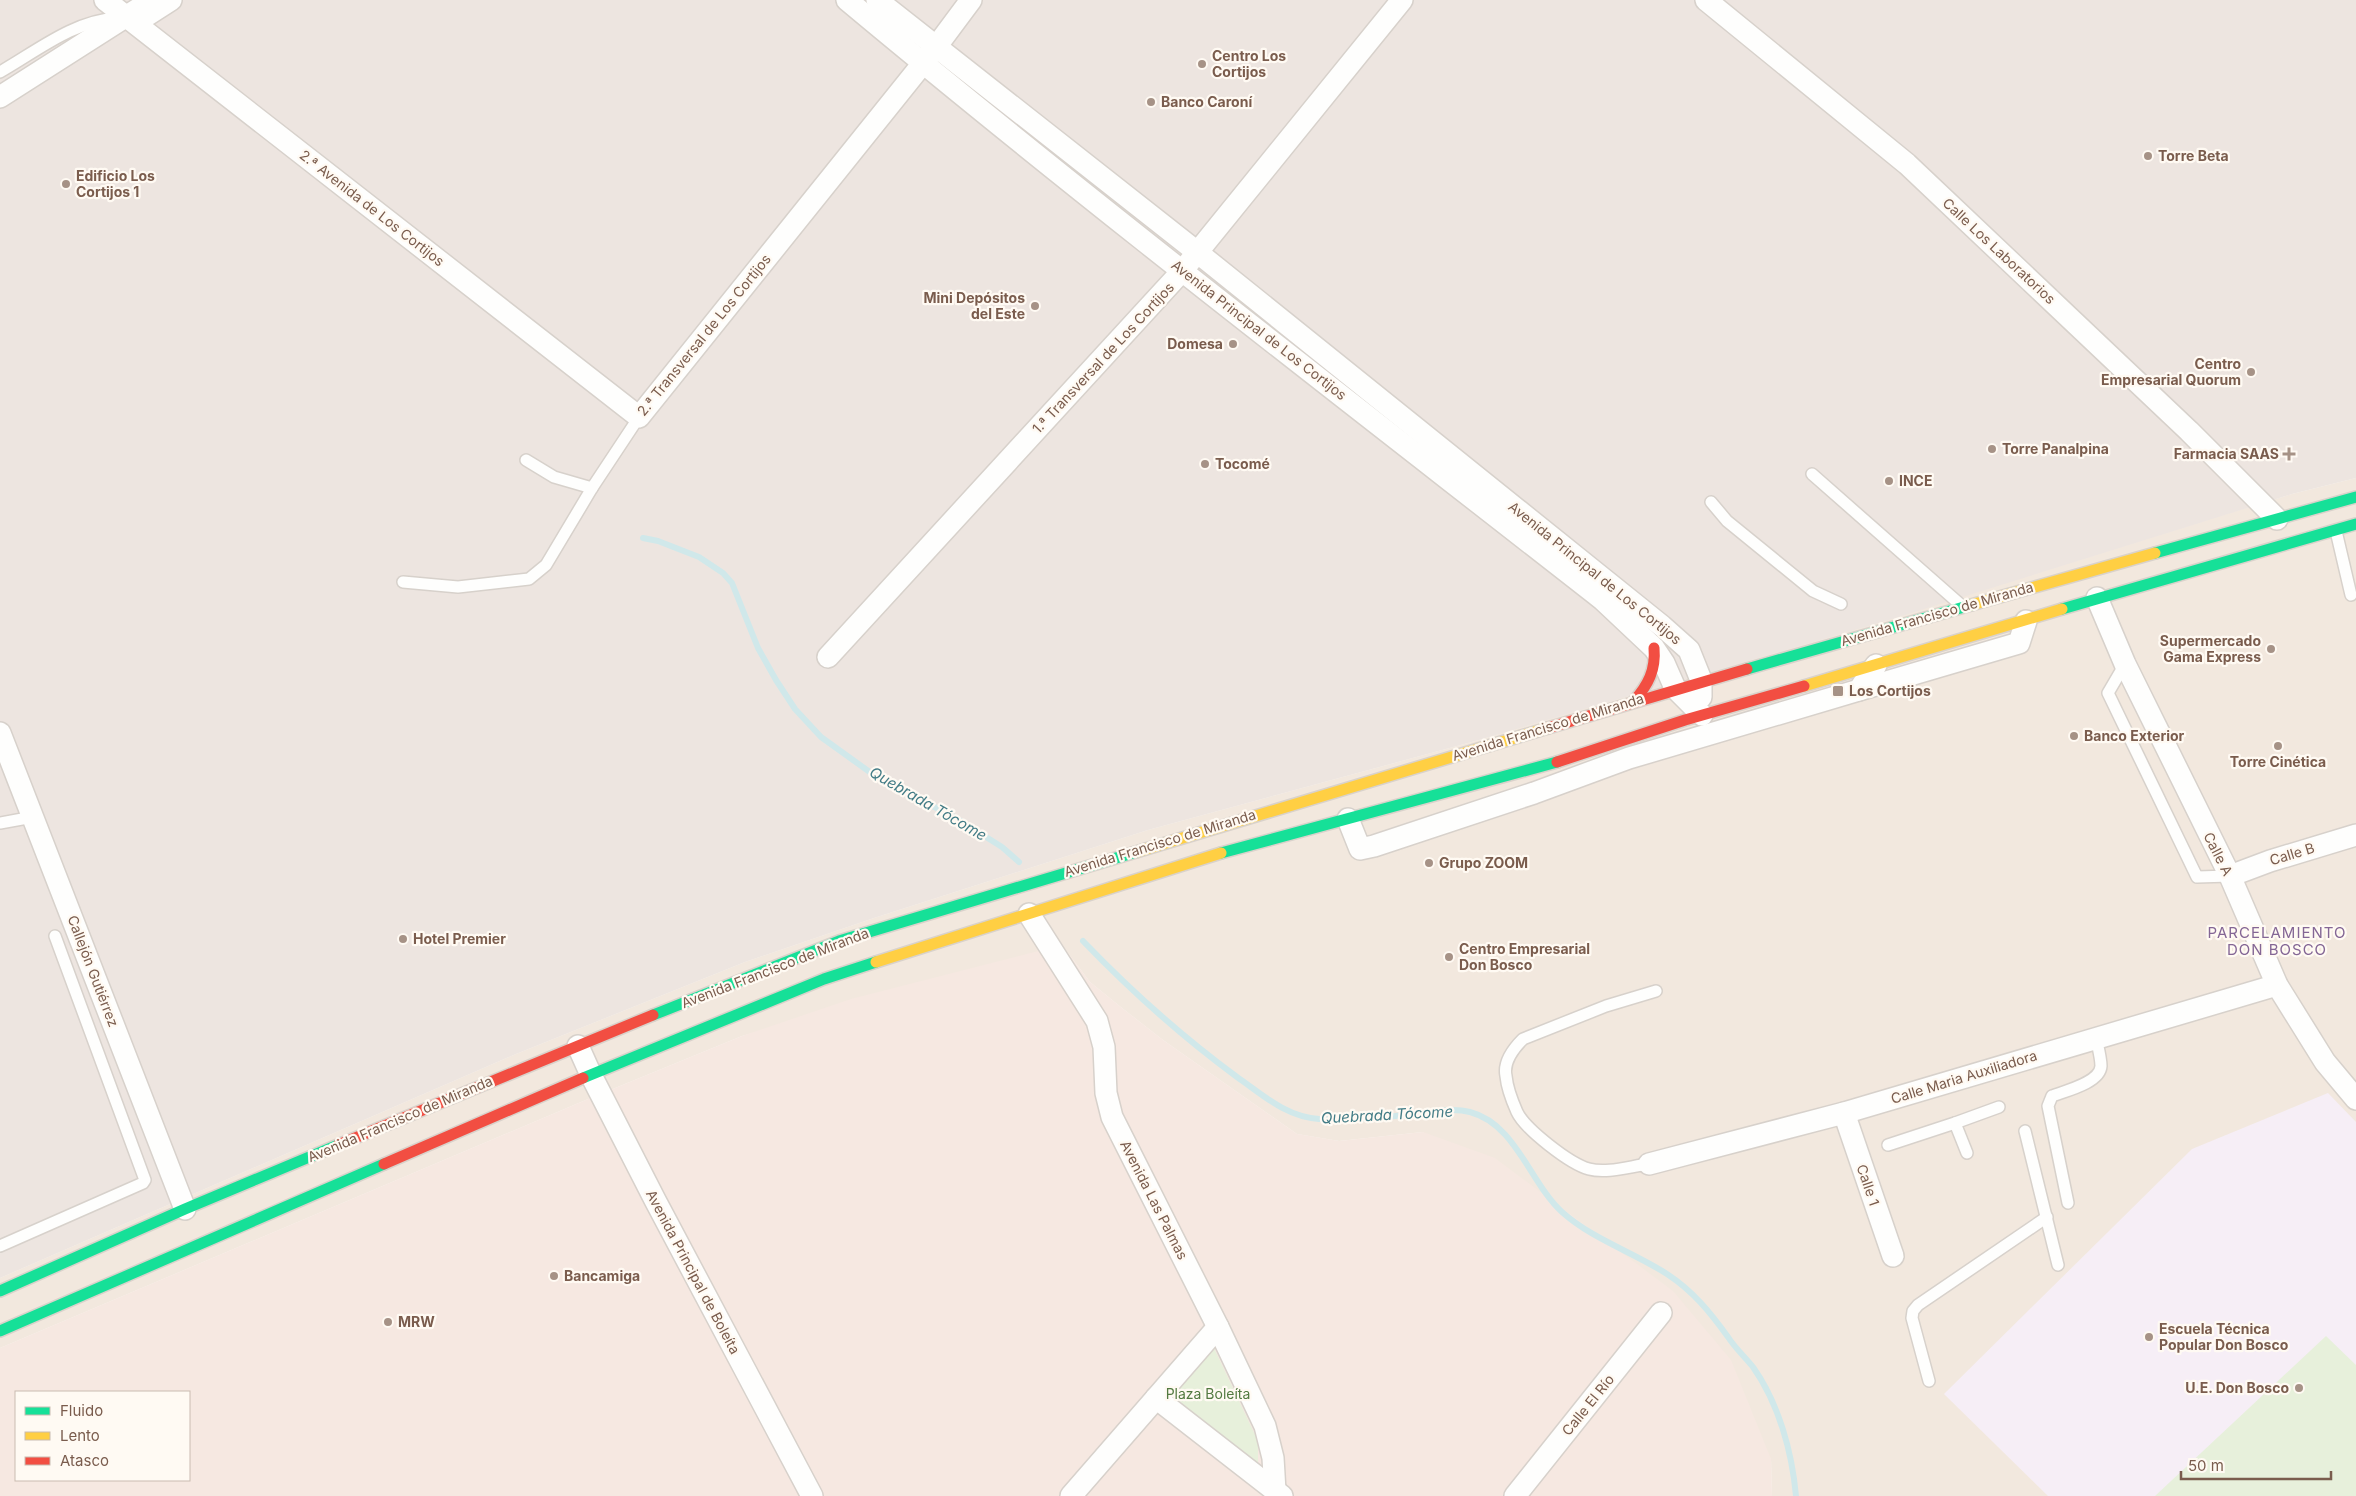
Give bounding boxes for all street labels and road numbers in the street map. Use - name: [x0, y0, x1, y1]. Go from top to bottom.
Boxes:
- street label: 2.ª Avenida de Los Cortijos: [297, 146, 448, 269]
- street label: Calle Los Laboratorios: [1939, 194, 2059, 307]
- street label: 2.ª Transversal de Los Cortijos: [633, 250, 774, 419]
- street label: Avenida Principal de Los Cortijos: [1168, 256, 1350, 403]
- street label: 1.ª Transversal de Los Cortijos: [1028, 279, 1177, 437]
- street label: Avenida Principal de Los Cortijos: [1505, 498, 1685, 648]
- street label: Avenida Francisco de Miranda: [1839, 578, 2035, 649]
- street label: Avenida Francisco de Miranda: [1450, 689, 1646, 764]
- street label: Avenida Francisco de Miranda: [1062, 805, 1258, 880]
- street label: Calle A: [2200, 829, 2237, 879]
- street label: Calle B: [2267, 839, 2316, 868]
- street label: Callejón Gutiérrez: [64, 913, 123, 1029]
- street label: Avenida Francisco de Miranda: [679, 924, 871, 1011]
- street label: Calle Maria Auxiliadora: [1889, 1046, 2039, 1107]
- street label: Avenida Francisco de Miranda: [305, 1072, 495, 1165]
- street label: Avenida Las Palmas: [1117, 1137, 1192, 1262]
- street label: Calle 1: [1853, 1162, 1883, 1208]
- street label: Avenida Principal de Boleíta: [643, 1187, 744, 1357]
- street label: Calle El Río: [1558, 1371, 1617, 1439]

